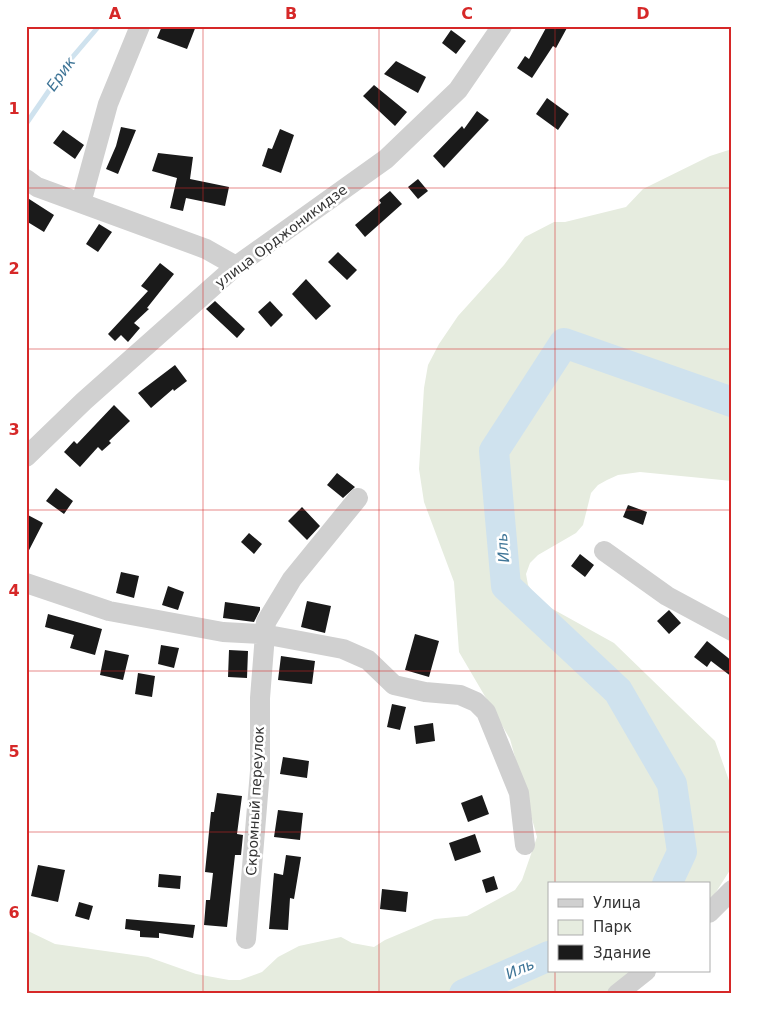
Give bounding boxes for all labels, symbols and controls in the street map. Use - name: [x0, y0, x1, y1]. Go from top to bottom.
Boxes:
- text: A: [109, 4, 122, 23]
- text: B: [285, 4, 297, 23]
- text: C: [461, 4, 473, 23]
- text: D: [636, 4, 650, 23]
- water label: Ерик: [43, 53, 79, 95]
- text: 1: [8, 99, 20, 118]
- street label: улица Орджоникидзе: [212, 181, 350, 291]
- text: 2: [8, 259, 20, 278]
- text: 3: [8, 420, 20, 439]
- water label: Иль: [493, 532, 513, 564]
- text: 4: [8, 581, 20, 600]
- street label: Скромный переулок: [243, 726, 267, 876]
- text: 5: [8, 742, 20, 761]
- legend: [548, 882, 710, 972]
- text: Улица: [593, 894, 641, 912]
- text: 6: [8, 903, 20, 922]
- text: Парк: [593, 918, 632, 936]
- text: Здание: [593, 944, 651, 962]
- water label: Иль: [503, 955, 537, 983]

